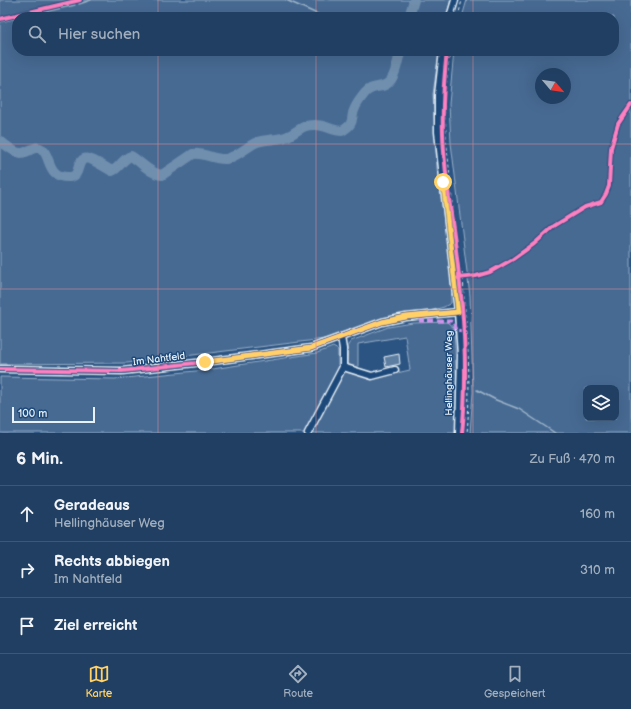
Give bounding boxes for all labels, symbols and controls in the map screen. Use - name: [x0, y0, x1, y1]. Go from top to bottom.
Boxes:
- search box: [12, 12, 619, 56]
- icon: search: [26, 23, 48, 45]
- text: Hier suchen: [58, 25, 140, 44]
- north arrow: [535, 68, 571, 104]
- route start: [434, 173, 452, 191]
- street label: Hellinghäuser Weg: [443, 330, 455, 416]
- street label: Im Nahtfeld: [132, 350, 186, 368]
- route end: [196, 353, 214, 371]
- map controls: [583, 385, 619, 421]
- button: layers: [583, 385, 619, 421]
- scale bar: [12, 405, 95, 424]
- text: 100 m: [18, 407, 47, 420]
- text: 6 Min.: [16, 449, 63, 469]
- text: Zu Fuß · 470 m: [530, 451, 615, 467]
- text: Geradeaus: [54, 496, 130, 515]
- icon: ahead: [16, 503, 38, 525]
- text: 160 m: [580, 506, 615, 522]
- text: Hellinghäuser Weg: [54, 515, 165, 531]
- text: Rechts abbiegen: [54, 552, 170, 571]
- icon: right: [16, 559, 38, 581]
- text: 310 m: [580, 562, 615, 578]
- text: Im Nahtfeld: [54, 571, 122, 587]
- icon: arrive: [16, 615, 38, 637]
- text: Ziel erreicht: [54, 616, 137, 635]
- tab: Karte: [85, 663, 112, 700]
- tab: Route: [283, 663, 313, 700]
- tab: Gespeichert: [484, 663, 546, 700]

